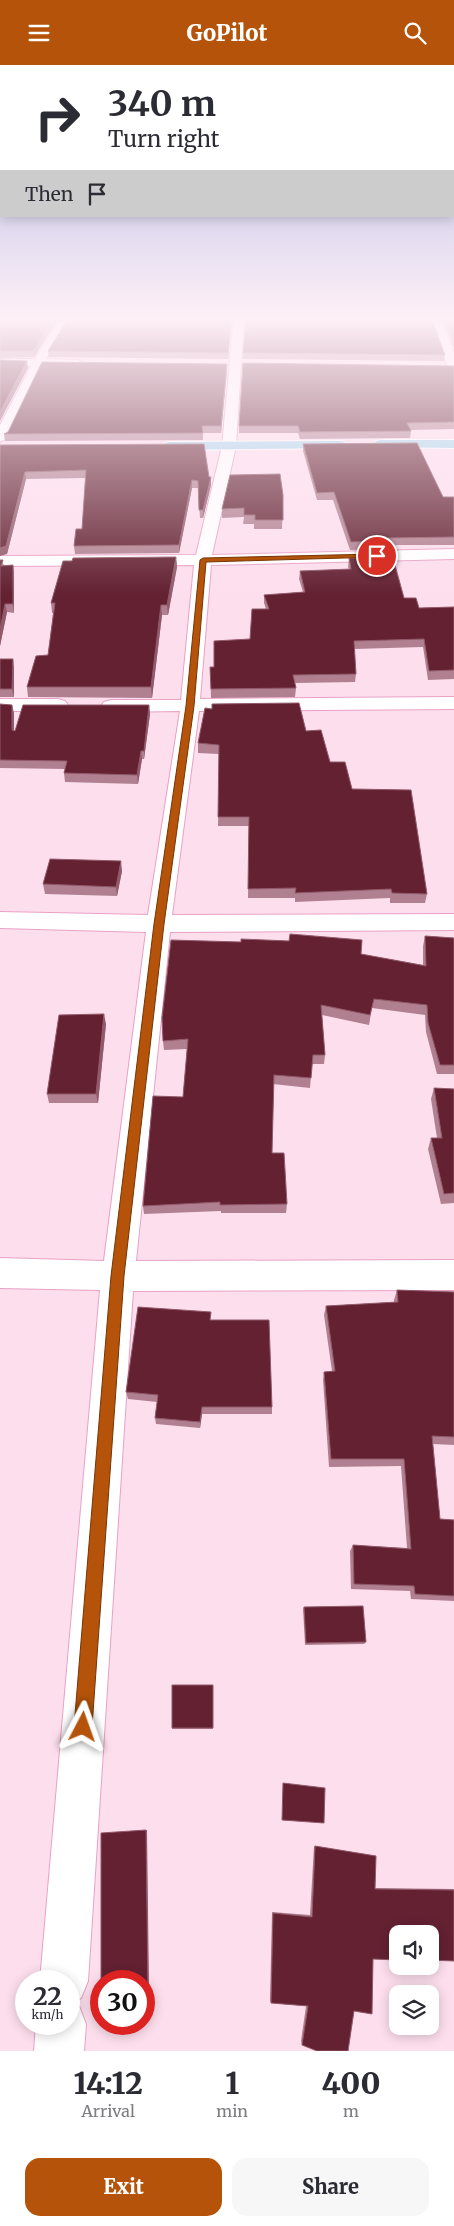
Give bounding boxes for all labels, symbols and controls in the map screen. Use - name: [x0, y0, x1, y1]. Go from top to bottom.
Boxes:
- icon: menu: [25, 19, 53, 47]
- text: GoPilot: [187, 19, 267, 47]
- icon: search: [401, 19, 429, 47]
- text: 340 m: [108, 82, 216, 126]
- icon: right: [25, 85, 90, 150]
- text: Turn right: [108, 125, 219, 153]
- icon: arrive: [83, 180, 111, 208]
- text: Then: [25, 182, 73, 206]
- pin: [356, 535, 398, 577]
- icon: arrive: [363, 542, 391, 570]
- position arrow: [56, 1700, 108, 1752]
- map controls: [389, 1925, 439, 2035]
- button: sound: [389, 1925, 439, 1975]
- speed limit sign: 30: [90, 1970, 155, 2035]
- text: 22: [33, 1980, 62, 2012]
- button: layers: [389, 1985, 439, 2035]
- text: km/h: [32, 2007, 63, 2022]
- text: 14:12: [73, 2064, 143, 2102]
- text: 1: [225, 2064, 239, 2102]
- text: 400: [321, 2064, 381, 2102]
- text: Arrival: [81, 2101, 135, 2121]
- text: min: [216, 2101, 248, 2121]
- text: m: [343, 2101, 359, 2121]
- button: Exit: [25, 2158, 222, 2216]
- button: Share: [232, 2158, 429, 2216]

